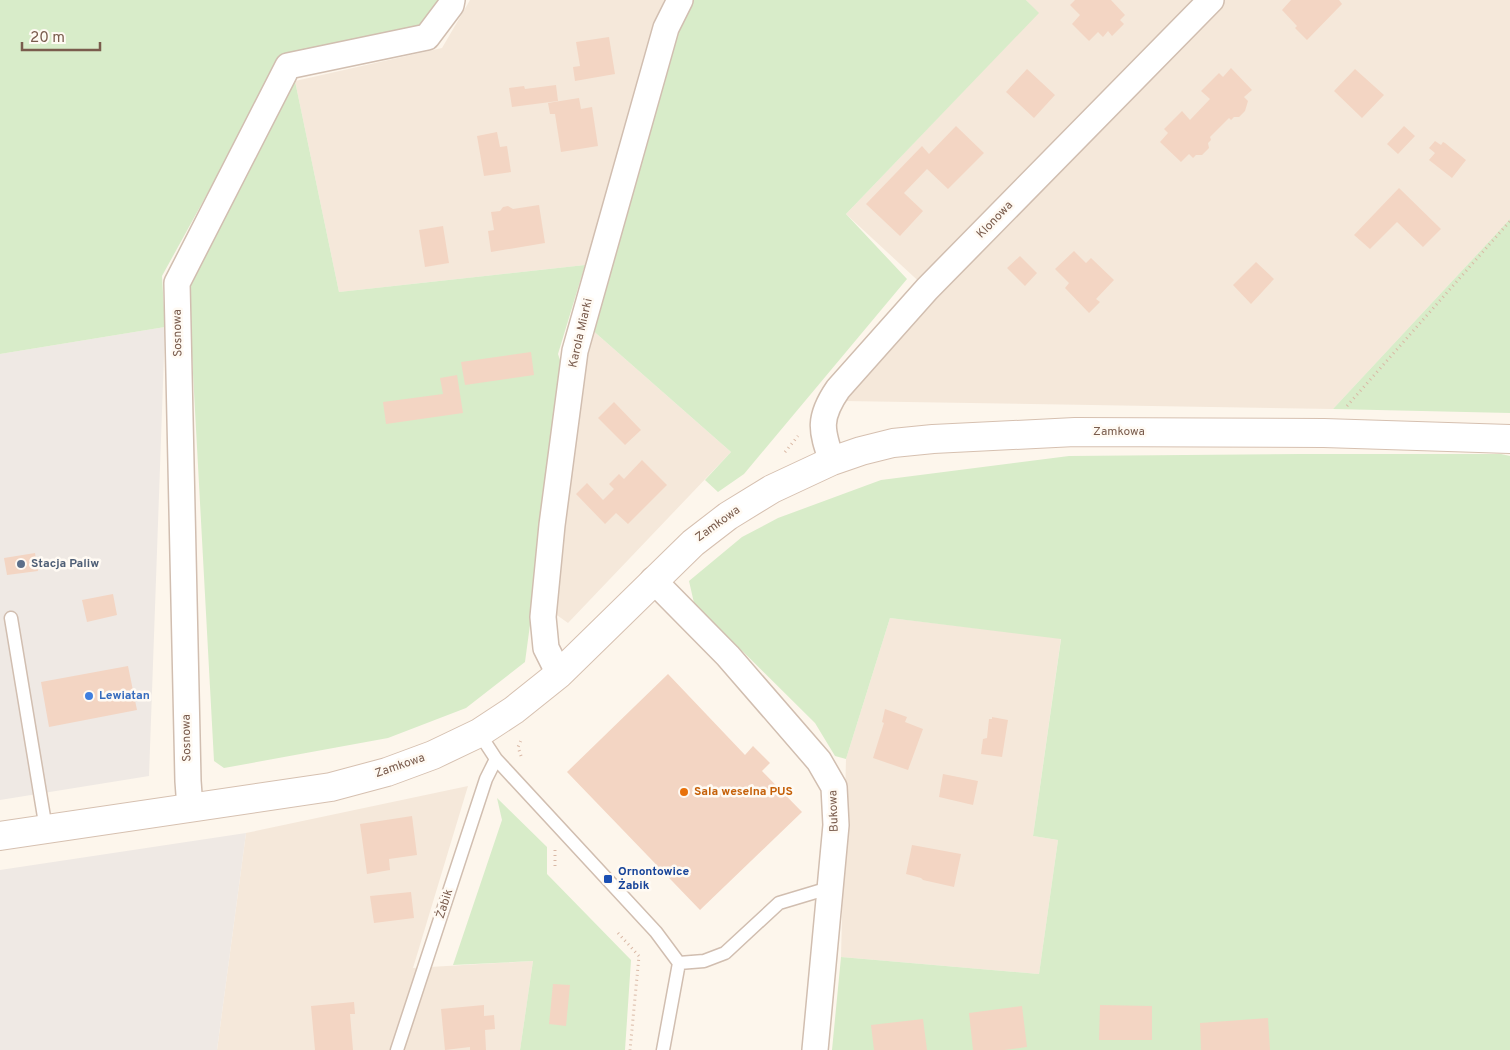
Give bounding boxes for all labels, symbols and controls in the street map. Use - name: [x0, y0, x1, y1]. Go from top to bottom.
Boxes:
- scale bar: [22, 20, 100, 52]
- text: 20 m: [30, 29, 65, 48]
- street label: Klonowa: [973, 198, 1017, 242]
- street label: Karola Miarki: [565, 297, 597, 369]
- street label: Sosnowa: [170, 309, 186, 357]
- street label: Zamkowa: [1093, 424, 1145, 440]
- street label: Zamkowa: [692, 502, 744, 546]
- place label: Stacja Paliw: [31, 556, 99, 572]
- marker: Stacja Paliw: [15, 558, 27, 570]
- place label: Lewiatan: [99, 688, 150, 704]
- marker: Lewiatan: [83, 690, 95, 702]
- street label: Sosnowa: [179, 714, 195, 762]
- street label: Zamkowa: [373, 750, 427, 782]
- place label: Sala weselna PUS: [694, 784, 793, 800]
- marker: Sala weselna PUS: [678, 786, 690, 798]
- street label: Bukowa: [825, 790, 843, 832]
- place label: Ornontowice Żabik: [618, 864, 689, 894]
- marker: Ornontowice Żabik: [602, 873, 614, 885]
- street label: Żabik: [433, 887, 457, 921]

